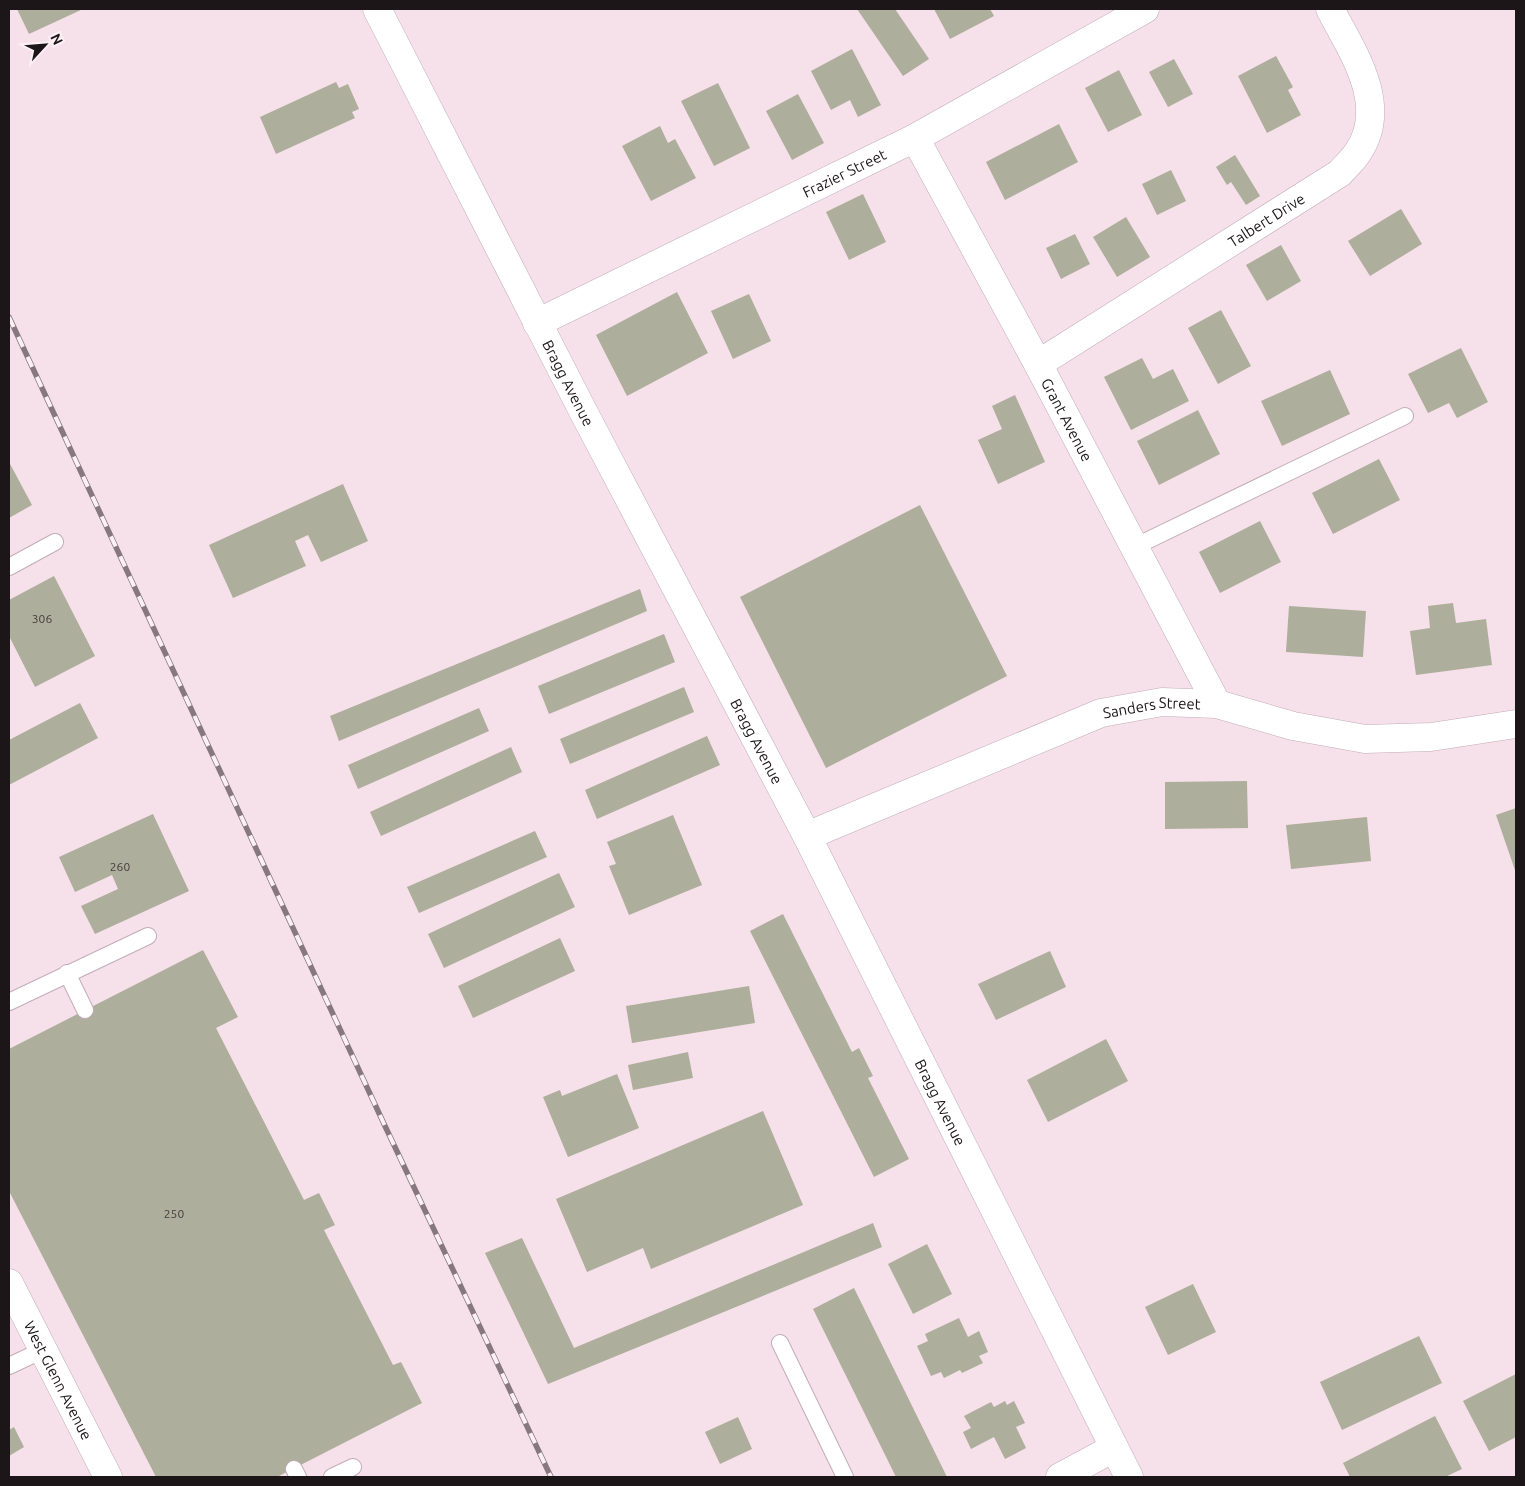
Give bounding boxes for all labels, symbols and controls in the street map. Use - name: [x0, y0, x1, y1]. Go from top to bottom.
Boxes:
- north arrow: [20, 20, 70, 70]
- text: N: [47, 31, 66, 48]
- street label: Frazier Street: [800, 145, 889, 200]
- street label: Talbert Drive: [1225, 189, 1307, 250]
- street label: Bragg Avenue: [539, 337, 598, 429]
- street label: Grant Avenue: [1038, 375, 1096, 464]
- house number: 306: [32, 612, 52, 625]
- street label: Sanders Street: [1101, 693, 1201, 721]
- street label: Bragg Avenue: [728, 696, 787, 787]
- house number: 260: [110, 860, 130, 873]
- street label: Bragg Avenue: [912, 1056, 969, 1148]
- house number: 250: [164, 1207, 184, 1220]
- street label: West Glenn Avenue: [21, 1318, 96, 1442]

